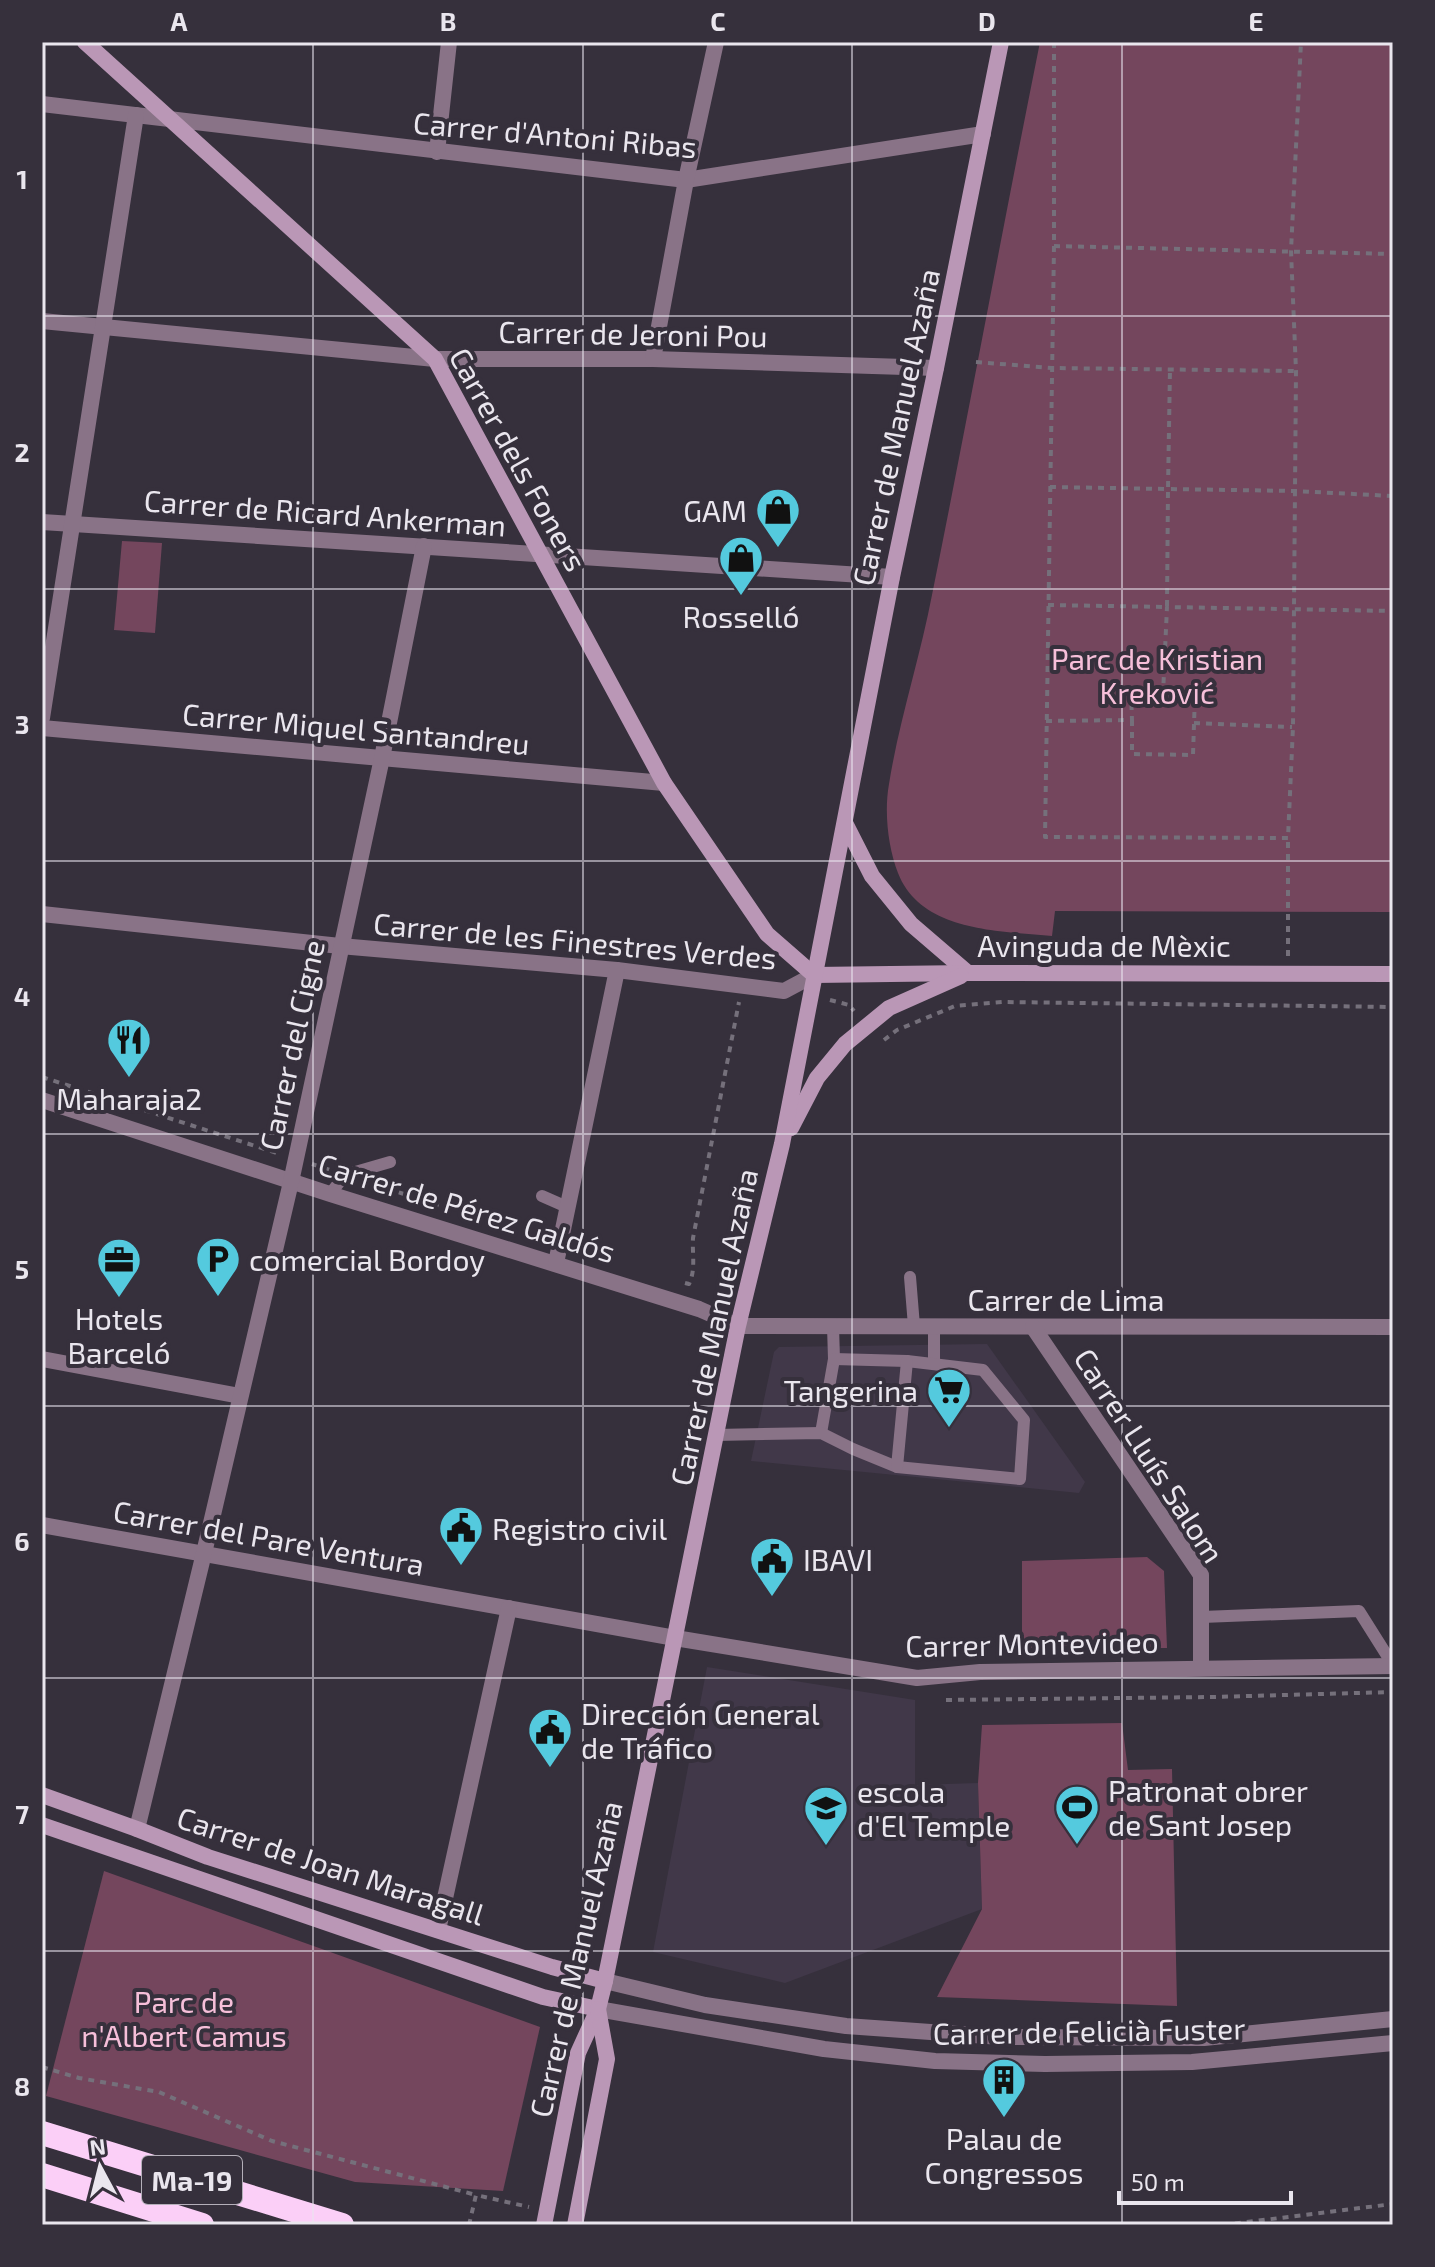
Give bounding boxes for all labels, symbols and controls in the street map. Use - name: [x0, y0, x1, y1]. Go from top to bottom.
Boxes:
- text: A: [171, 5, 188, 36]
- text: B: [440, 5, 456, 36]
- text: C: [710, 5, 726, 36]
- text: D: [978, 5, 996, 36]
- text: E: [1248, 5, 1264, 36]
- street label: Carrer d'Antoni Ribas: [412, 104, 698, 164]
- text: 1: [16, 163, 28, 194]
- street label: Carrer de Manuel Azaña: [844, 265, 946, 589]
- street label: Carrer de Jeroni Pou: [498, 313, 768, 353]
- street label: Carrer dels Foners: [443, 341, 595, 577]
- text: 2: [14, 436, 30, 467]
- street label: Carrer de Ricard Ankerman: [143, 481, 507, 543]
- shop icon: GAM: [754, 486, 802, 549]
- place label: GAM: [683, 492, 747, 528]
- shop icon: Rosselló: [717, 534, 765, 597]
- place label: Rosselló: [683, 598, 799, 634]
- park label: Parc de Kristian Kreković: [1051, 640, 1263, 710]
- street label: Carrer Miquel Santandreu: [181, 695, 531, 761]
- text: 3: [15, 708, 29, 739]
- street label: Carrer de les Finestres Verdes: [372, 904, 778, 976]
- street label: Avinguda de Mèxic: [977, 927, 1231, 963]
- street label: Carrer del Cigne: [251, 936, 331, 1154]
- text: 4: [14, 980, 30, 1011]
- restaurant icon: Maharaja2: [105, 1016, 153, 1079]
- place label: Maharaja2: [56, 1080, 202, 1116]
- street label: Carrer de Pérez Galdós: [314, 1145, 620, 1269]
- street label: Carrer de Manuel Azaña: [662, 1165, 764, 1489]
- parking icon: comercial Bordoy: [194, 1235, 242, 1298]
- office icon: Hotels Barceló: [95, 1236, 143, 1299]
- place label: comercial Bordoy: [249, 1241, 485, 1277]
- text: 5: [15, 1253, 29, 1284]
- street label: Carrer de Lima: [967, 1281, 1165, 1317]
- place label: Hotels Barceló: [67, 1300, 171, 1370]
- street label: Carrer Lluís Salom: [1067, 1341, 1233, 1569]
- supermarket icon: Tangerina: [925, 1366, 973, 1429]
- place label: Tangerina: [783, 1372, 918, 1408]
- street label: Carrer del Pare Ventura: [111, 1492, 427, 1582]
- public building icon: Registro civil: [437, 1504, 485, 1567]
- place label: Registro civil: [492, 1510, 667, 1546]
- text: 6: [14, 1525, 30, 1556]
- public building icon: IBAVI: [748, 1535, 796, 1598]
- place label: IBAVI: [803, 1541, 873, 1577]
- street label: Carrer Montevideo: [905, 1623, 1159, 1663]
- place label: Dirección General de Tráfico: [581, 1695, 820, 1765]
- public building icon: Dirección General de Tráfico: [526, 1706, 574, 1769]
- place label: Patronat obrer de Sant Josep: [1108, 1772, 1308, 1842]
- place label: escola d'El Temple: [857, 1773, 1010, 1843]
- sports icon: Patronat obrer de Sant Josep: [1053, 1783, 1101, 1846]
- school or university icon: escola d'El Temple: [802, 1784, 850, 1847]
- street label: Carrer de Manuel Azaña: [521, 1797, 629, 2121]
- text: 7: [15, 1798, 29, 1829]
- street label: Carrer de Joan Maragall: [173, 1798, 489, 1932]
- park label: Parc de n'Albert Camus: [81, 1983, 287, 2053]
- street label: Carrer de Felicià Fuster: [932, 2009, 1246, 2051]
- building icon: Palau de Congressos: [980, 2056, 1028, 2119]
- text: 8: [14, 2070, 30, 2101]
- place label: Palau de Congressos: [925, 2120, 1083, 2190]
- north arrow: [60, 2127, 140, 2207]
- text: N: [88, 2132, 107, 2160]
- scale bar: [1119, 2155, 1291, 2205]
- road number: Ma-19: [142, 2156, 242, 2204]
- text: 50 m: [1131, 2167, 1185, 2196]

